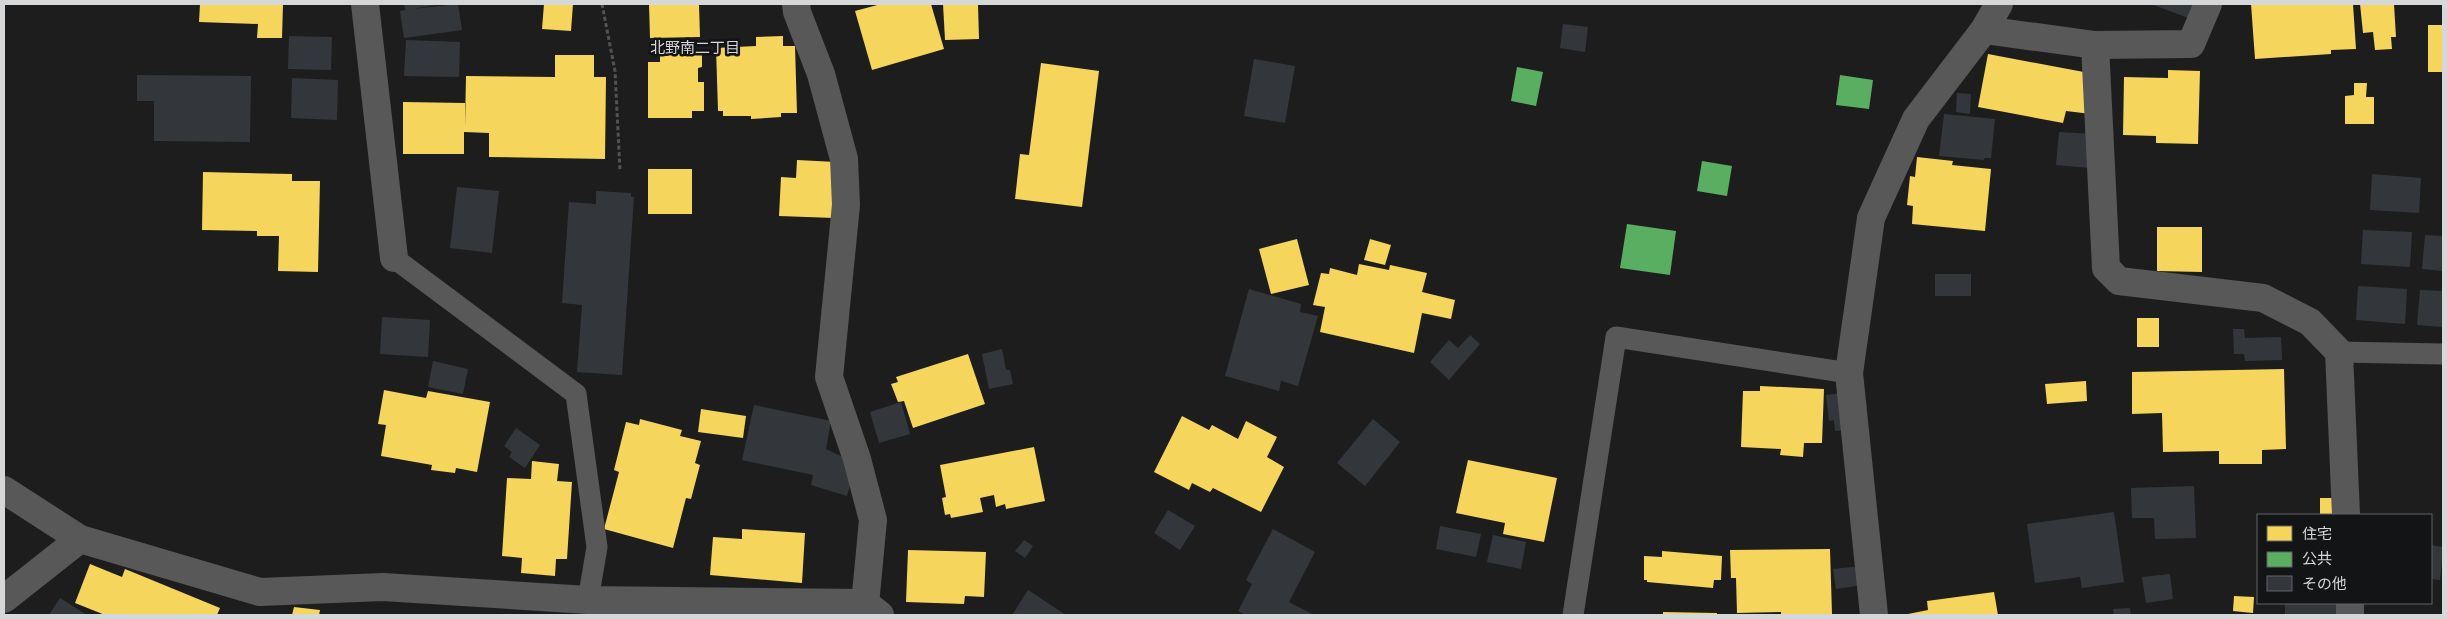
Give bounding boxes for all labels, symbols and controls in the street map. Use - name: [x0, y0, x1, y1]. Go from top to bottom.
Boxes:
- district label: 北野南二丁目: [650, 39, 740, 57]
- legend: [2257, 514, 2432, 604]
- text: 住宅: [2302, 525, 2332, 543]
- text: 公共: [2302, 550, 2332, 568]
- text: その他: [2302, 575, 2347, 593]

